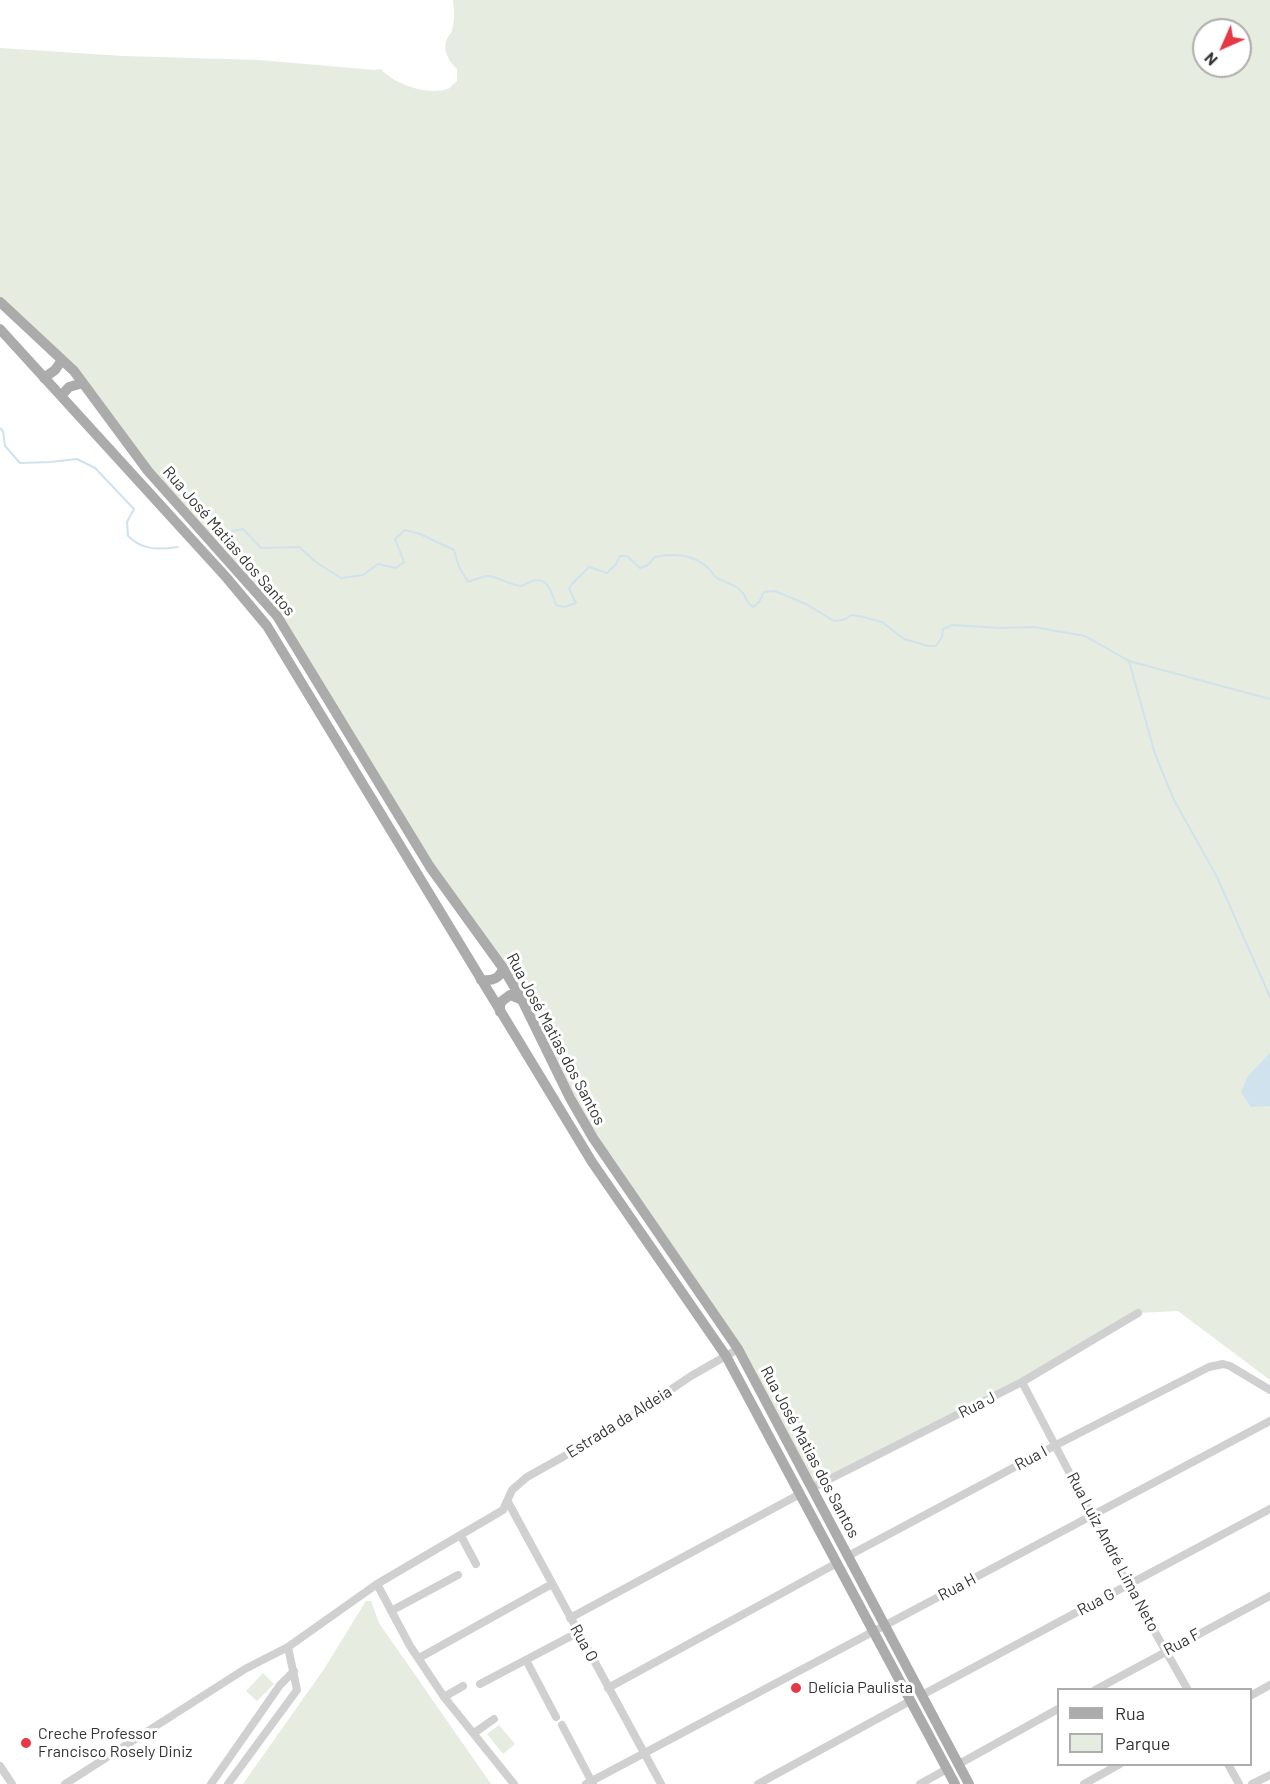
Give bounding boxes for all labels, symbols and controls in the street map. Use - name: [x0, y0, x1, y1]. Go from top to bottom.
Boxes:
- north arrow: [1192, 18, 1252, 78]
- text: N: [1200, 49, 1221, 70]
- street label: Rua José Matias dos Santos: [159, 462, 299, 620]
- street label: Rua José Matias dos Santos: [502, 950, 610, 1128]
- street label: Rua José Matias dos Santos: [756, 1363, 864, 1541]
- street label: Estrada da Aldeia: [563, 1382, 675, 1462]
- street label: Rua J: [955, 1388, 999, 1422]
- street label: Rua I: [1012, 1442, 1050, 1474]
- street label: Rua Luiz André Lima Neto: [1063, 1469, 1163, 1635]
- street label: Rua H: [935, 1569, 979, 1605]
- street label: Rua G: [1074, 1584, 1118, 1620]
- street label: Rua O: [566, 1621, 602, 1665]
- street label: Rua F: [1160, 1624, 1204, 1660]
- place label: Delícia Paulista: [808, 1678, 913, 1698]
- marker: Delícia Paulista: [789, 1681, 803, 1695]
- legend: [1057, 1688, 1252, 1766]
- text: Rua: [1115, 1702, 1145, 1724]
- place label: Creche Professor Francisco Rosely Diniz: [38, 1724, 192, 1762]
- text: Parque: [1115, 1732, 1170, 1754]
- marker: Creche Professor Francisco Rosely Diniz: [19, 1736, 33, 1750]

